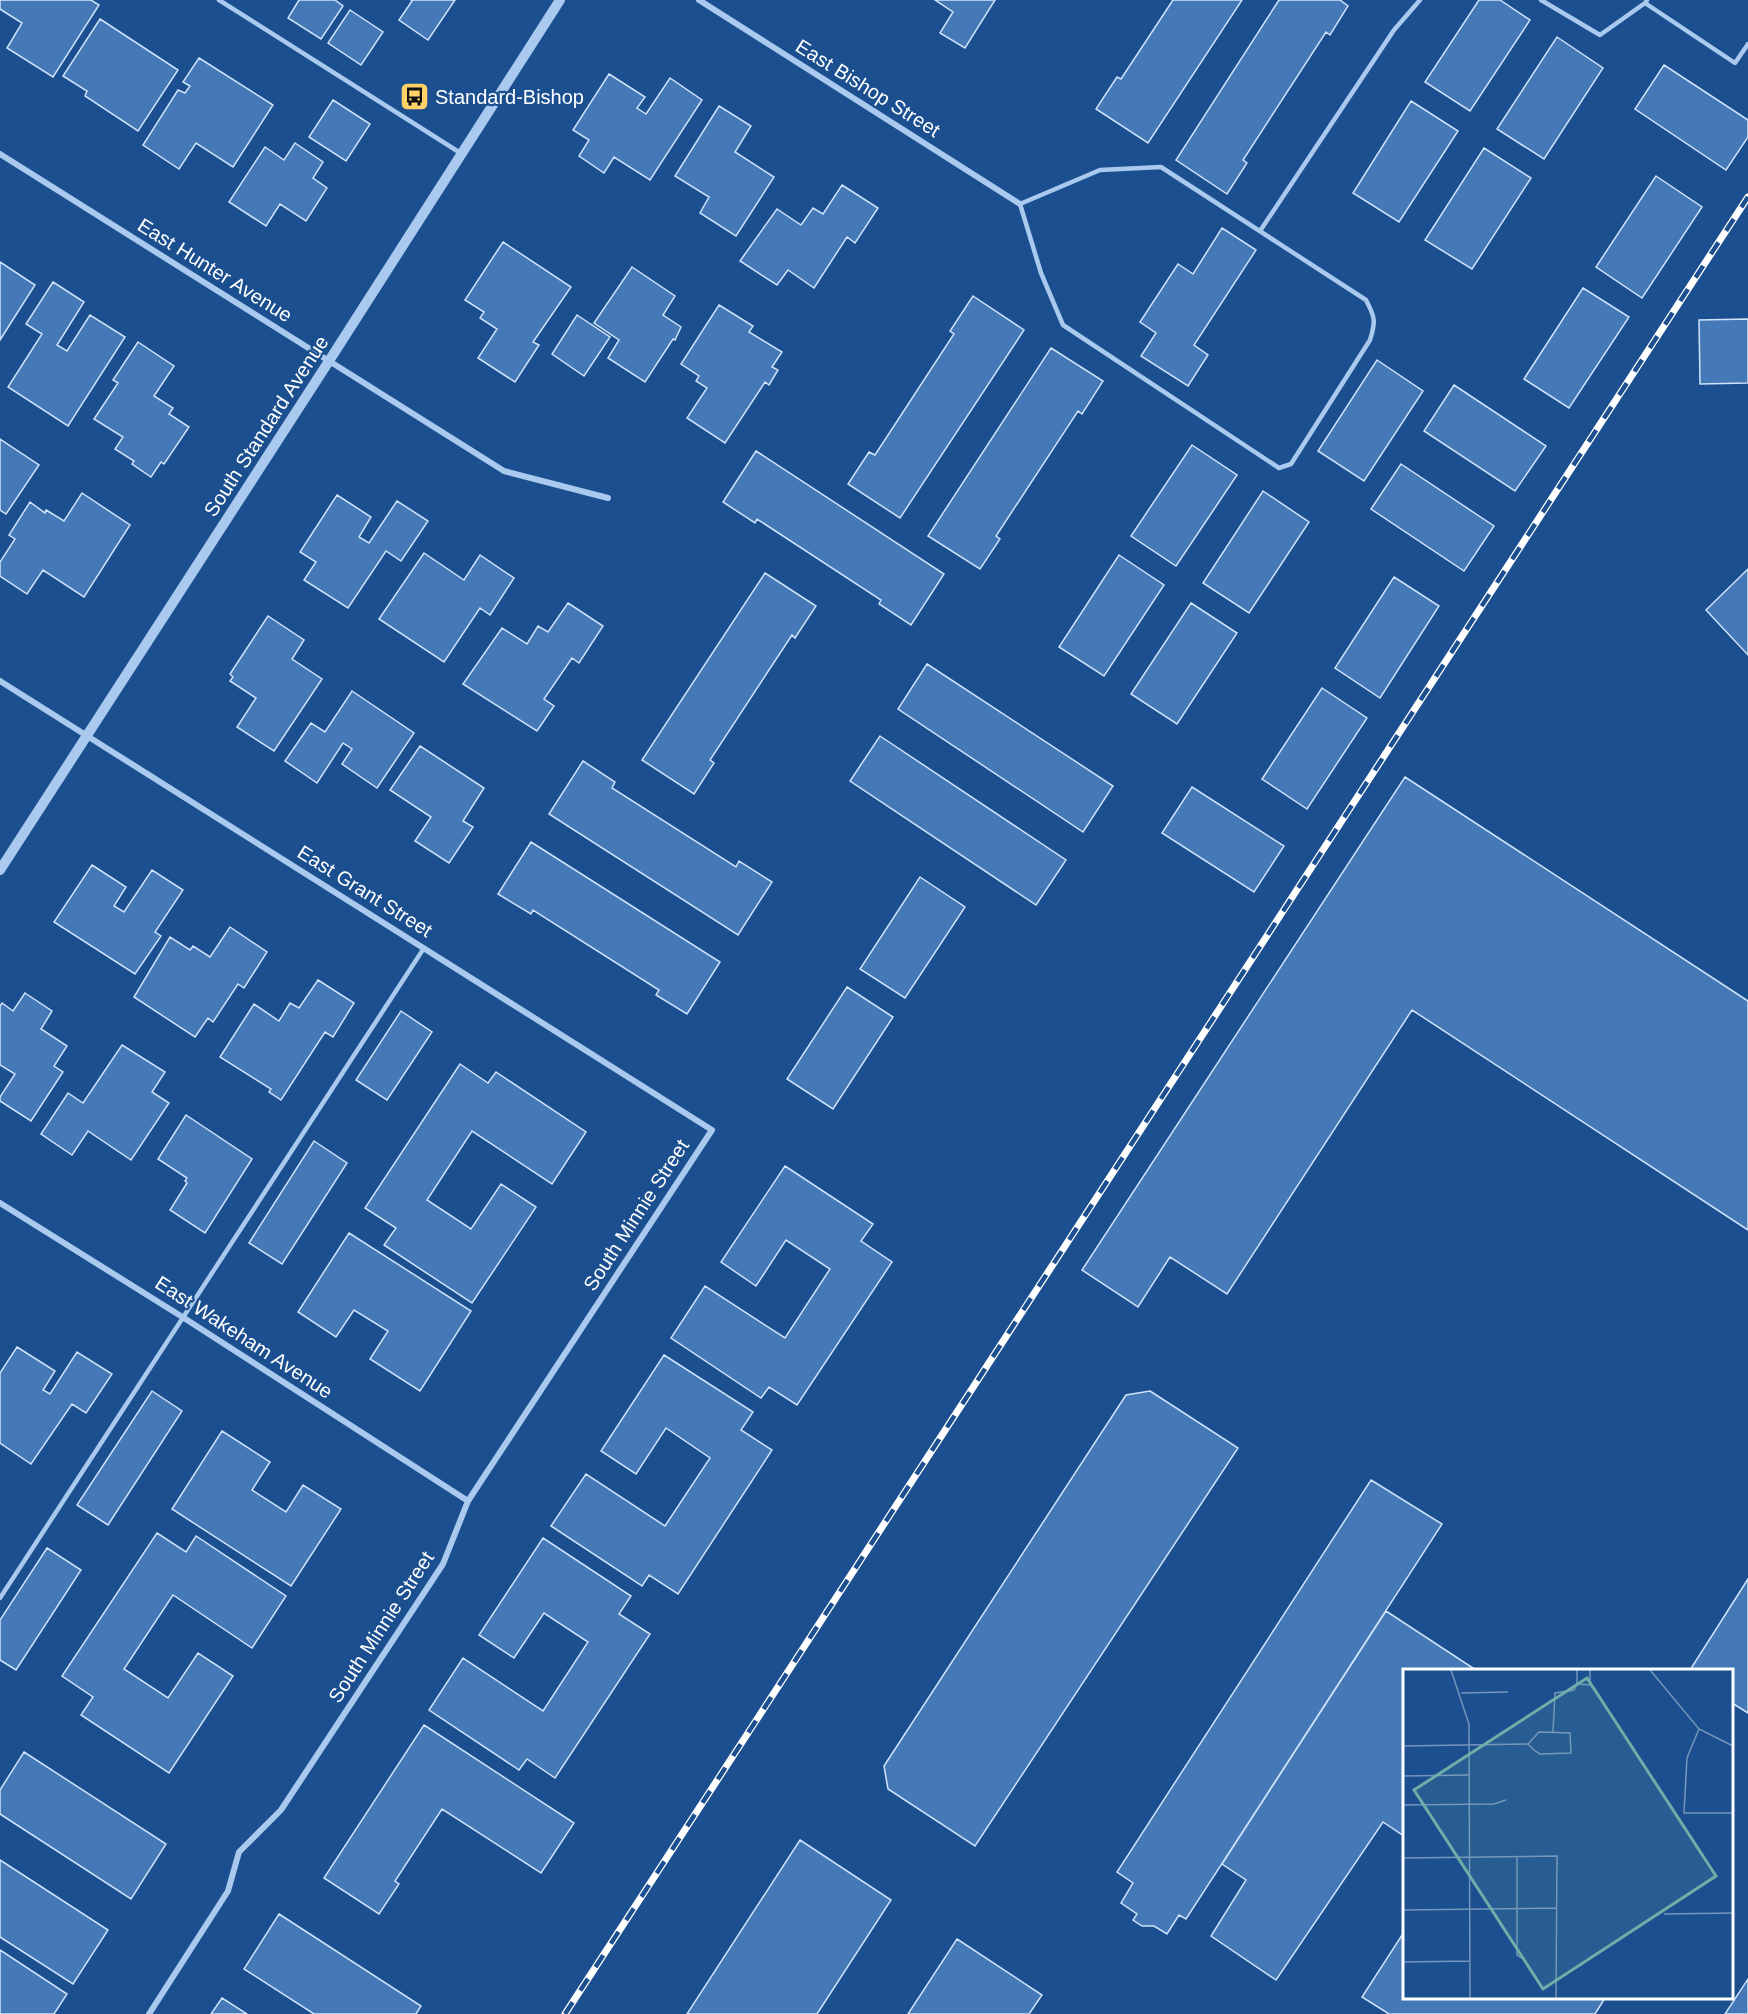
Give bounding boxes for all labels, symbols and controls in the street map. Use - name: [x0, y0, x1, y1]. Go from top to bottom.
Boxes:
- street label: East Bishop Street: [792, 35, 944, 141]
- bus stop icon: Standard-Bishop: [398, 81, 430, 113]
- place label: Standard-Bishop: [435, 86, 584, 108]
- street label: East Hunter Avenue: [134, 214, 296, 326]
- street label: South Standard Avenue: [199, 332, 333, 520]
- street label: East Grant Street: [294, 841, 437, 942]
- street label: South Minnie Street: [579, 1135, 693, 1295]
- street label: East Wakeham Avenue: [151, 1271, 337, 1403]
- street label: South Minnie Street: [324, 1547, 438, 1707]
- inset map: [1403, 1669, 1733, 1999]

